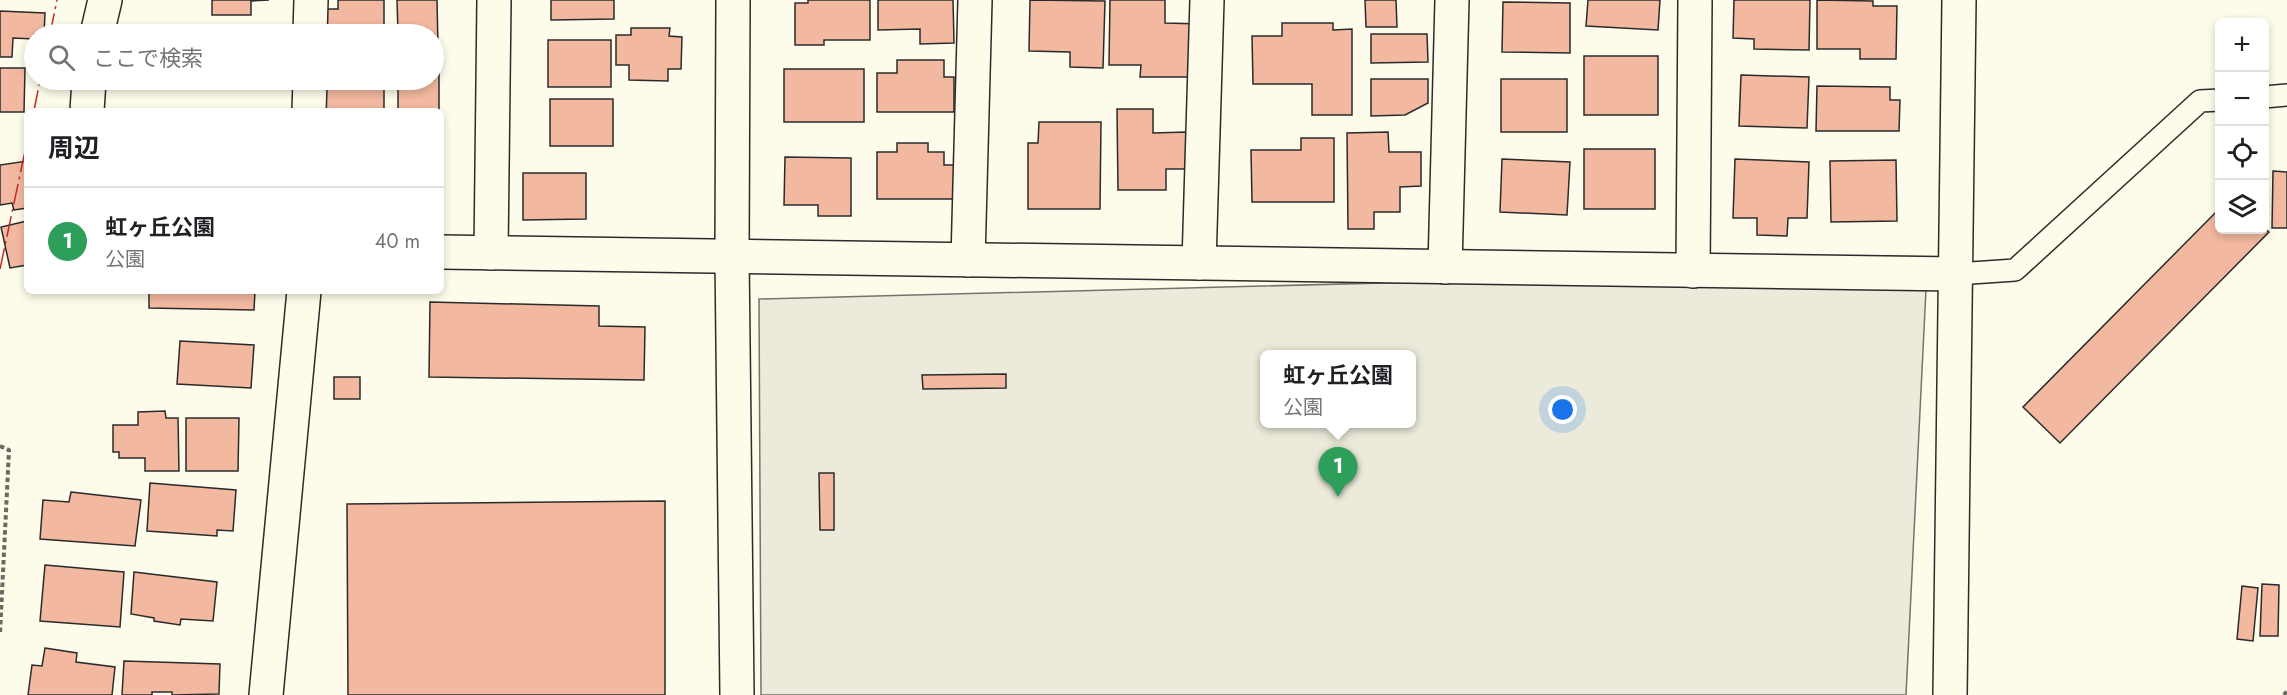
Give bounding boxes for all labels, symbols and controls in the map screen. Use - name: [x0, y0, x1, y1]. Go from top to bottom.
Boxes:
- map controls: [2215, 18, 2269, 234]
- button: +: [2215, 18, 2269, 72]
- search box: [24, 24, 444, 90]
- icon: search: [45, 41, 78, 74]
- text: ここで検索: [93, 42, 203, 74]
- button: −: [2215, 72, 2269, 126]
- button: locate: [2215, 126, 2269, 180]
- text: 周辺: [48, 129, 100, 167]
- button: layers: [2215, 180, 2269, 234]
- text: 虹ヶ丘公園: [105, 211, 215, 243]
- text: 1: [62, 227, 73, 256]
- text: 40 m: [375, 227, 420, 256]
- text: 公園: [105, 245, 145, 274]
- popup: [1260, 350, 1416, 428]
- text: 虹ヶ丘公園: [1283, 359, 1393, 391]
- text: 公園: [1283, 393, 1323, 422]
- your location: [1548, 395, 1577, 424]
- pin: 1: [1318, 448, 1358, 497]

